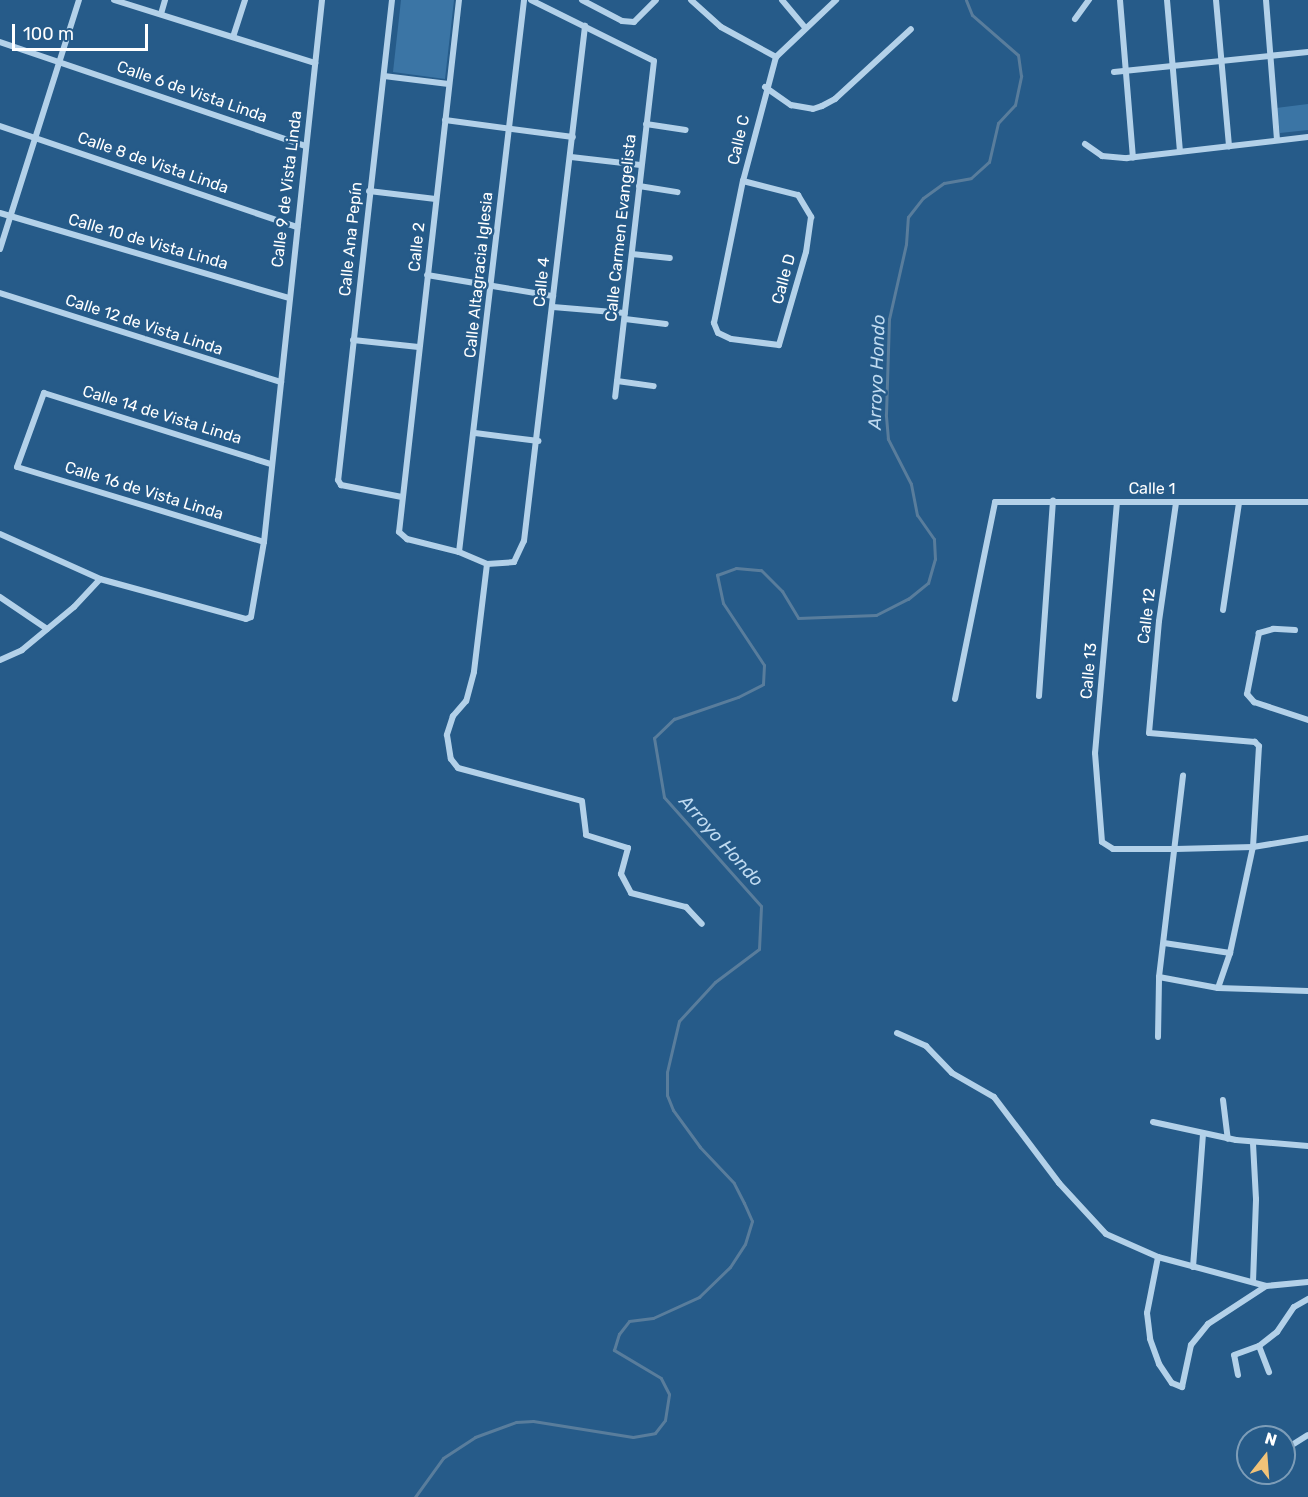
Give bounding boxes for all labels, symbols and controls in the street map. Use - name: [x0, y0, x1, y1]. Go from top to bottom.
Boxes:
- scale bar: [15, 12, 152, 50]
- text: 100 m: [23, 23, 74, 45]
- street label: Calle 6 de Vista Linda: [114, 57, 270, 127]
- street label: Calle 9 de Vista Linda: [268, 109, 306, 269]
- street label: Calle C: [724, 113, 754, 167]
- street label: Calle 8 de Vista Linda: [75, 128, 231, 198]
- street label: Calle Carmen Evangelista: [602, 133, 640, 323]
- street label: Calle Ana Pepín: [335, 181, 367, 297]
- street label: Calle Altagracia Iglesia: [461, 191, 497, 359]
- street label: Calle 10 de Vista Linda: [66, 210, 230, 274]
- street label: Calle 2: [405, 221, 429, 273]
- street label: Calle D: [768, 252, 800, 306]
- street label: Calle 4: [530, 256, 554, 308]
- street label: Calle 12 de Vista Linda: [63, 290, 225, 360]
- water label: Arroyo Hondo: [864, 314, 890, 430]
- street label: Calle 14 de Vista Linda: [80, 382, 244, 448]
- street label: Calle 16 de Vista Linda: [62, 458, 226, 524]
- street label: Calle 1: [1128, 479, 1176, 499]
- street label: Calle 12: [1134, 587, 1160, 645]
- street label: Calle 13: [1077, 642, 1101, 700]
- water label: Arroyo Hondo: [674, 791, 768, 891]
- north arrow: [1236, 1425, 1296, 1485]
- text: N: [1263, 1428, 1279, 1450]

